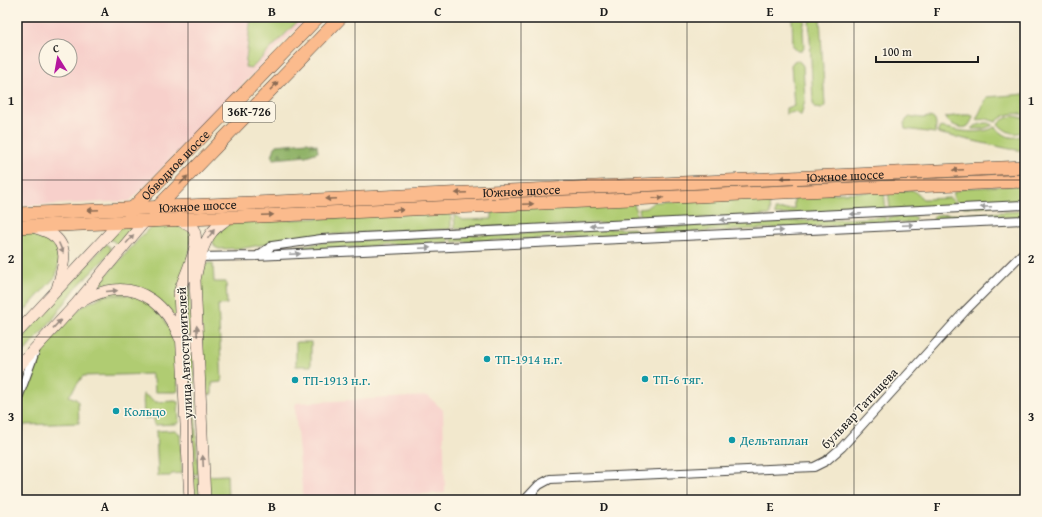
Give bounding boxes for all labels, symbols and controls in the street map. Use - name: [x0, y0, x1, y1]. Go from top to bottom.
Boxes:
- text: A: [101, 2, 110, 21]
- text: B: [268, 2, 276, 21]
- text: C: [434, 2, 442, 21]
- text: D: [600, 2, 608, 21]
- text: E: [767, 2, 774, 21]
- text: F: [934, 2, 941, 21]
- north arrow: [38, 38, 78, 78]
- scale bar: [876, 38, 978, 64]
- text: С: [52, 40, 61, 57]
- text: 100 m: [882, 43, 912, 60]
- one-way arrow: [269, 81, 279, 91]
- text: 1: [8, 91, 14, 110]
- text: 1: [1028, 91, 1034, 110]
- road number: 36К-726: [223, 102, 275, 122]
- street label: Обводное шоссе: [136, 125, 214, 205]
- street label: Южное шоссе: [806, 165, 885, 187]
- one-way arrow: [951, 167, 964, 173]
- one-way arrow: [179, 175, 188, 184]
- one-way arrow: [779, 175, 792, 181]
- street label: Южное шоссе: [482, 180, 561, 202]
- one-way arrow: [455, 190, 467, 197]
- one-way arrow: [652, 194, 664, 201]
- street label: Южное шоссе: [158, 195, 237, 217]
- one-way arrow: [325, 196, 337, 203]
- one-way arrow: [522, 200, 534, 207]
- one-way arrow: [980, 204, 992, 211]
- one-way arrow: [392, 206, 404, 213]
- one-way arrow: [87, 207, 99, 214]
- one-way arrow: [850, 210, 862, 217]
- one-way arrow: [262, 212, 274, 219]
- one-way arrow: [720, 216, 732, 223]
- one-way arrow: [590, 222, 602, 229]
- one-way arrow: [902, 222, 914, 229]
- one-way arrow: [772, 228, 784, 235]
- one-way arrow: [207, 229, 215, 240]
- one-way arrow: [126, 233, 135, 244]
- one-way arrow: [59, 242, 65, 254]
- one-way arrow: [419, 245, 431, 252]
- text: 2: [8, 249, 15, 268]
- text: 2: [1028, 249, 1035, 268]
- one-way arrow: [289, 251, 301, 258]
- street label: улица Автостроителей: [172, 286, 197, 420]
- one-way arrow: [106, 287, 118, 294]
- one-way arrow: [52, 320, 61, 329]
- one-way arrow: [194, 324, 200, 337]
- place label: ТП-1914 н.г.: [495, 350, 562, 369]
- marker: ТП-1914 н.г.: [482, 354, 492, 364]
- street label: бульвар Татищева: [817, 363, 903, 453]
- place label: ТП-6 тяг.: [653, 370, 704, 389]
- place label: ТП-1913 н.г.: [303, 371, 370, 390]
- marker: ТП-6 тяг.: [640, 374, 650, 384]
- marker: ТП-1913 н.г.: [290, 375, 300, 385]
- place label: Кольцо: [124, 402, 166, 421]
- marker: Кольцо: [111, 406, 121, 416]
- text: 3: [8, 407, 14, 426]
- text: 3: [1028, 407, 1034, 426]
- place label: Дельтаплан: [739, 431, 809, 450]
- marker: Дельтаплан: [727, 435, 737, 445]
- one-way arrow: [200, 454, 206, 467]
- text: A: [101, 497, 110, 516]
- text: B: [268, 497, 276, 516]
- text: C: [434, 497, 442, 516]
- text: D: [600, 497, 608, 516]
- text: E: [767, 497, 774, 516]
- text: F: [934, 497, 941, 516]

